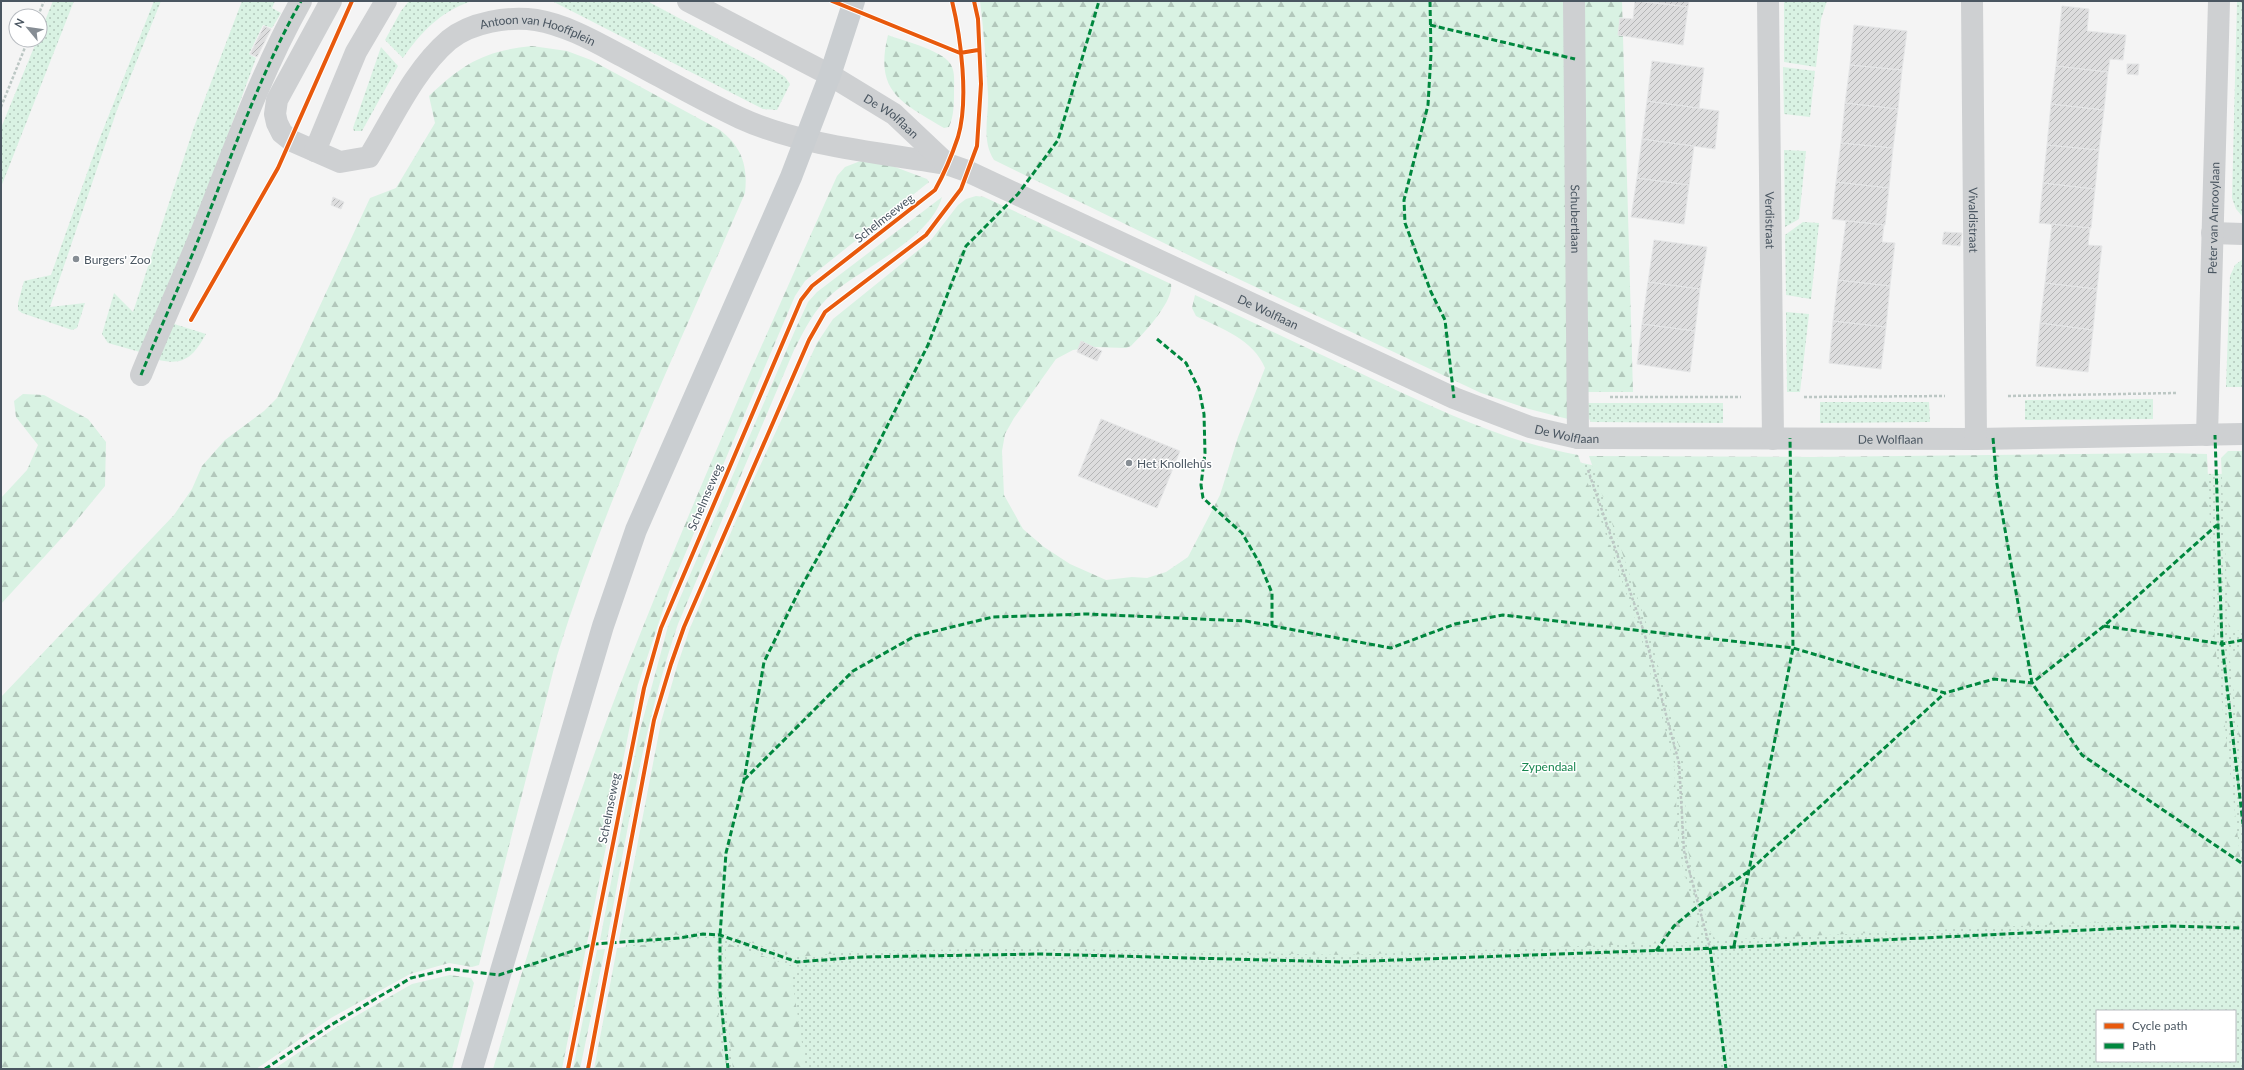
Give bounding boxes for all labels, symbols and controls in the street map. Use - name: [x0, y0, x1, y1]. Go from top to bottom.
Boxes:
- north arrow: [8, 8, 48, 48]
- street label: Antoon van Hooffplein: [478, 11, 598, 48]
- text: N: [11, 16, 27, 30]
- street label: De Wolflaan: [861, 90, 922, 141]
- street label: Peter van Anrooylaan: [2204, 162, 2222, 274]
- street label: Schubertlaan: [1568, 184, 1584, 253]
- street label: Vivaldistraat: [1966, 187, 1982, 253]
- street label: Schelmseweg: [851, 190, 917, 246]
- street label: Verdistraat: [1763, 191, 1778, 249]
- place label: Burgers' Zoo: [84, 252, 151, 267]
- marker: Burgers' Zoo: [71, 254, 81, 264]
- street label: De Wolflaan: [1235, 291, 1301, 332]
- street label: De Wolflaan: [1533, 421, 1599, 446]
- street label: De Wolflaan: [1858, 431, 1923, 446]
- place label: Het Knollehûs: [1137, 456, 1212, 471]
- marker: Het Knollehûs: [1124, 458, 1134, 468]
- street label: Schelmseweg: [684, 461, 726, 533]
- park label: Zypendaal: [1522, 759, 1576, 774]
- street label: Schelmseweg: [595, 772, 623, 844]
- legend: [2096, 1010, 2236, 1062]
- text: Cycle path: [2132, 1018, 2187, 1033]
- text: Path: [2132, 1038, 2156, 1053]

